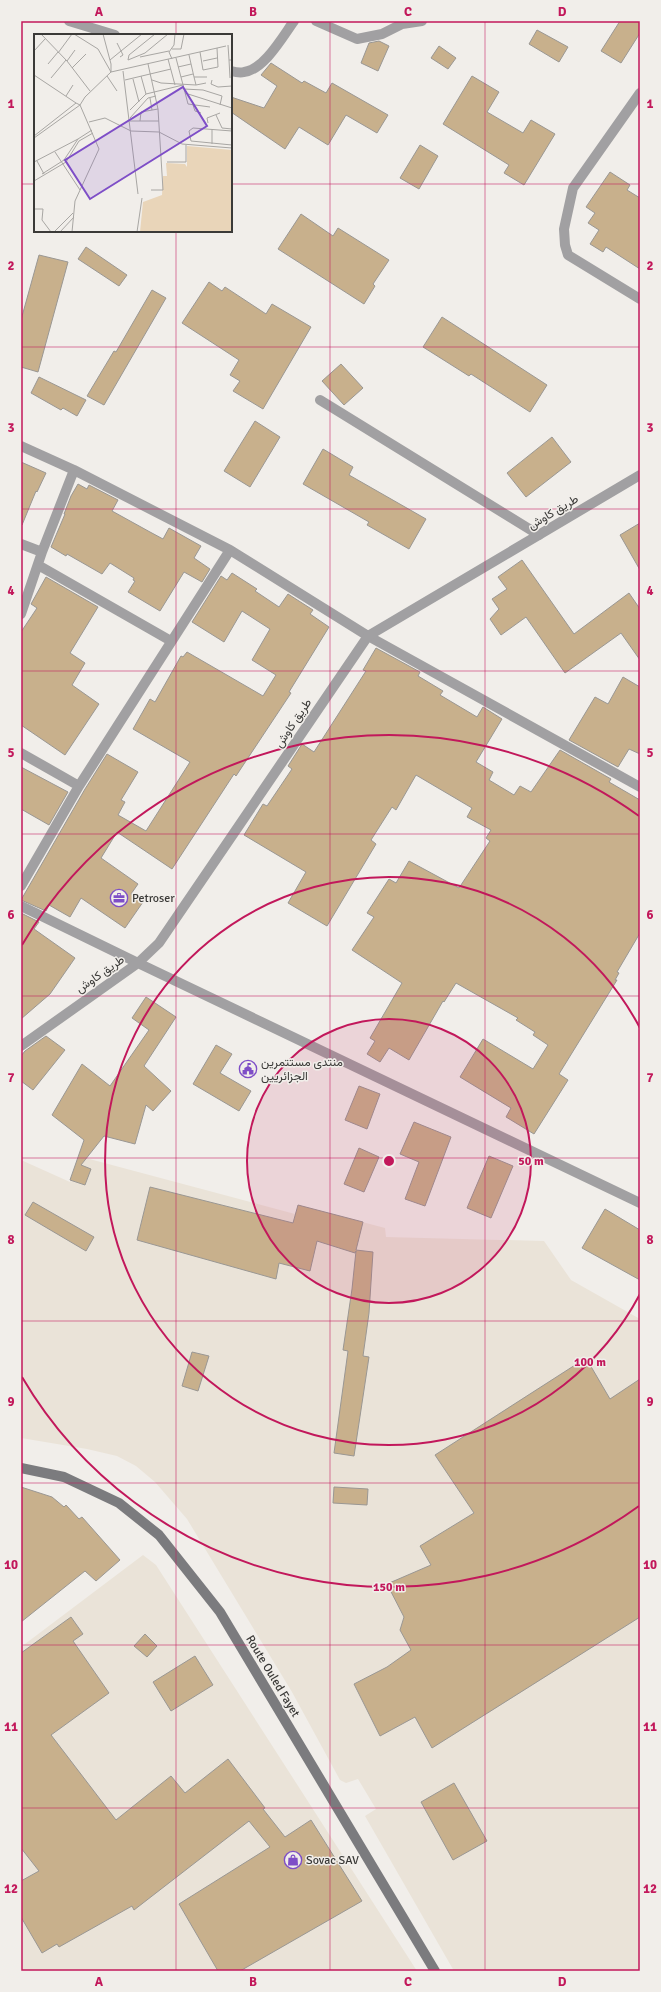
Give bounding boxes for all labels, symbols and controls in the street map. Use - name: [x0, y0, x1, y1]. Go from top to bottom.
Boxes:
- text: A: [95, 4, 104, 20]
- text: B: [249, 4, 257, 20]
- text: C: [404, 4, 412, 20]
- text: D: [558, 4, 567, 20]
- inset map: [34, 34, 232, 232]
- text: 1: [7, 96, 15, 112]
- text: 1: [646, 96, 654, 112]
- text: 2: [7, 258, 15, 274]
- text: 2: [646, 258, 654, 274]
- text: 3: [7, 420, 15, 436]
- text: 3: [646, 420, 654, 436]
- street label: طريق كاوش: [525, 491, 581, 533]
- text: 4: [7, 583, 15, 599]
- text: 4: [646, 583, 654, 599]
- street label: طريق كاوش: [272, 696, 315, 751]
- text: 5: [7, 745, 15, 761]
- text: 5: [646, 745, 654, 761]
- office icon: Petroser: [109, 888, 129, 908]
- place label: Petroser: [132, 891, 175, 906]
- text: 6: [7, 907, 15, 923]
- text: 6: [646, 907, 654, 923]
- street label: طريق كاوش: [73, 952, 128, 997]
- place label: منتدى مستتمرين الجزائريين: [261, 1055, 343, 1084]
- public building icon: منتدى مستتمرين الجزائريين: [238, 1059, 258, 1079]
- text: 7: [7, 1070, 15, 1086]
- text: 7: [646, 1070, 654, 1086]
- centre of rings: [382, 1154, 396, 1168]
- text: 50 m: [518, 1154, 544, 1169]
- text: 8: [7, 1232, 15, 1248]
- text: 8: [646, 1232, 654, 1248]
- text: 100 m: [574, 1355, 606, 1370]
- text: 9: [7, 1394, 15, 1410]
- text: 9: [646, 1394, 654, 1410]
- text: 10: [4, 1557, 18, 1573]
- text: 10: [643, 1557, 657, 1573]
- text: 150 m: [373, 1580, 405, 1595]
- street label: Route Ouled Fayet: [242, 1633, 303, 1720]
- text: 11: [4, 1719, 18, 1735]
- text: 11: [643, 1719, 657, 1735]
- shop icon: Sovac SAV: [283, 1850, 303, 1870]
- place label: Sovac SAV: [306, 1853, 359, 1868]
- text: 12: [4, 1881, 18, 1897]
- text: 12: [643, 1881, 657, 1897]
- text: A: [95, 1974, 104, 1990]
- text: B: [249, 1974, 257, 1990]
- text: C: [404, 1974, 412, 1990]
- text: D: [558, 1974, 567, 1990]

